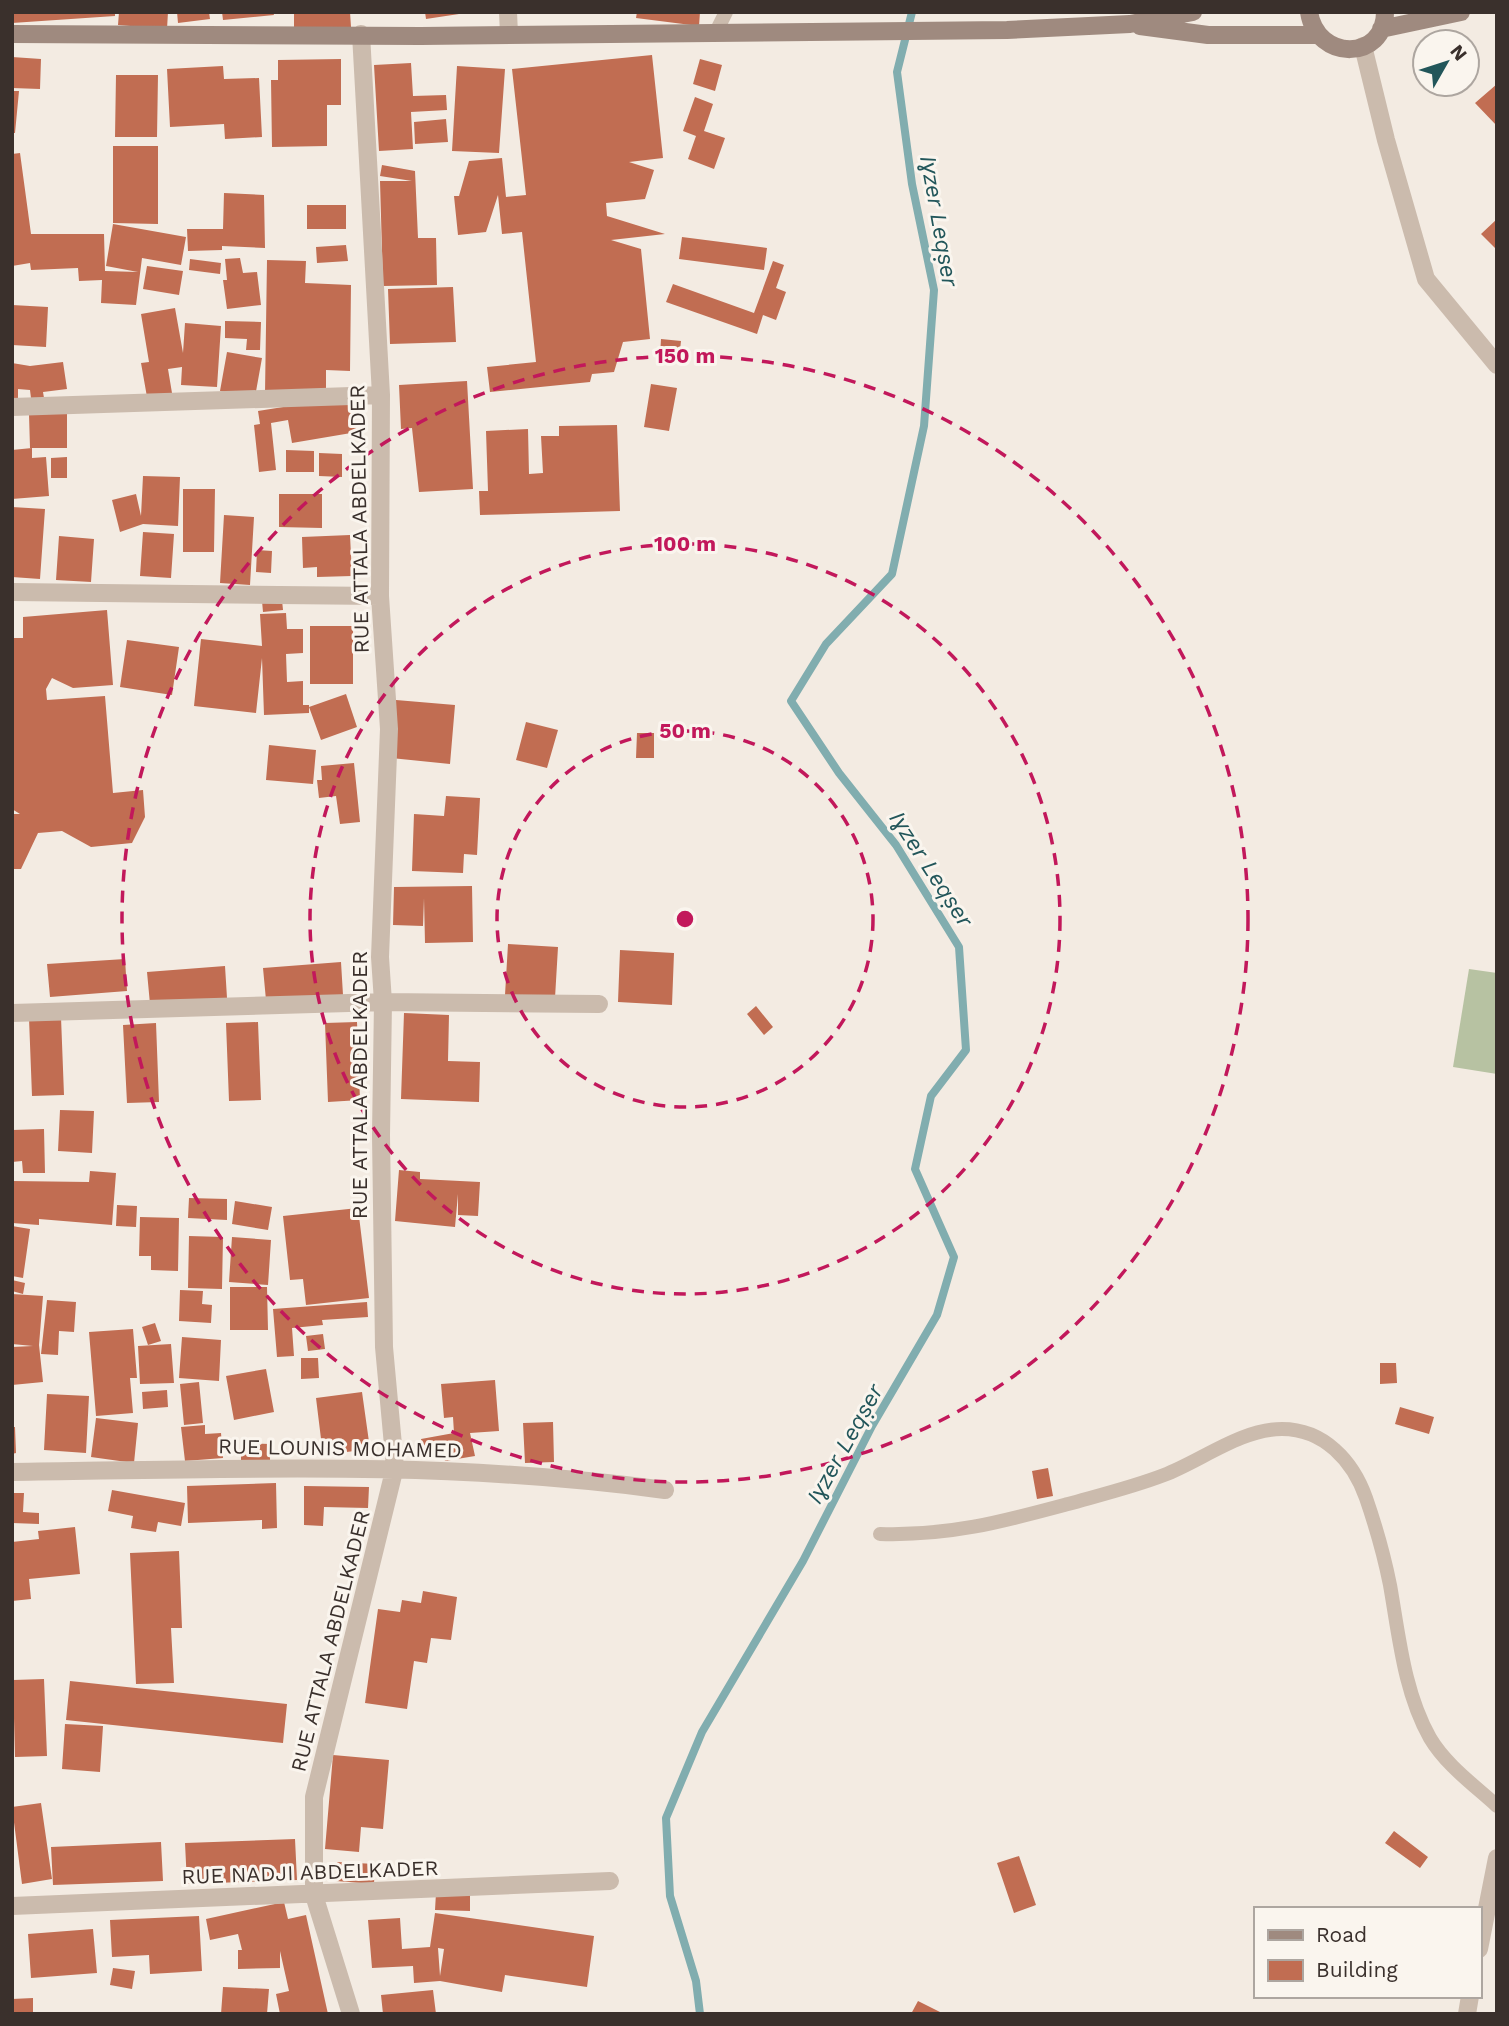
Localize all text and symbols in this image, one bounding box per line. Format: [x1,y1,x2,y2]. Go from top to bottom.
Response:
north arrow [1411,28,1481,98]
text: N [1445,40,1472,65]
water label: Iɣzer Leqṣer [914,153,964,290]
text: 150 m [655,343,715,368]
street label: RUE ATTALA ABDELKADER [344,384,374,653]
text: 100 m [654,531,716,556]
text: 50 m [659,718,711,743]
water label: Iɣzer Leqṣer [884,806,979,933]
centre of rings [673,907,697,931]
street label: RUE ATTALA ABDELKADER [347,951,372,1219]
water label: Iɣzer Leqṣer [801,1379,889,1509]
street label: RUE LOUNIS MOHAMED [218,1433,462,1463]
street label: RUE ATTALA ABDELKADER [285,1508,375,1774]
street label: RUE NADJI ABDELKADER [181,1855,439,1889]
legend [1254,1907,1481,1998]
text: Road [1316,1922,1367,1947]
text: Building [1316,1957,1398,1982]

